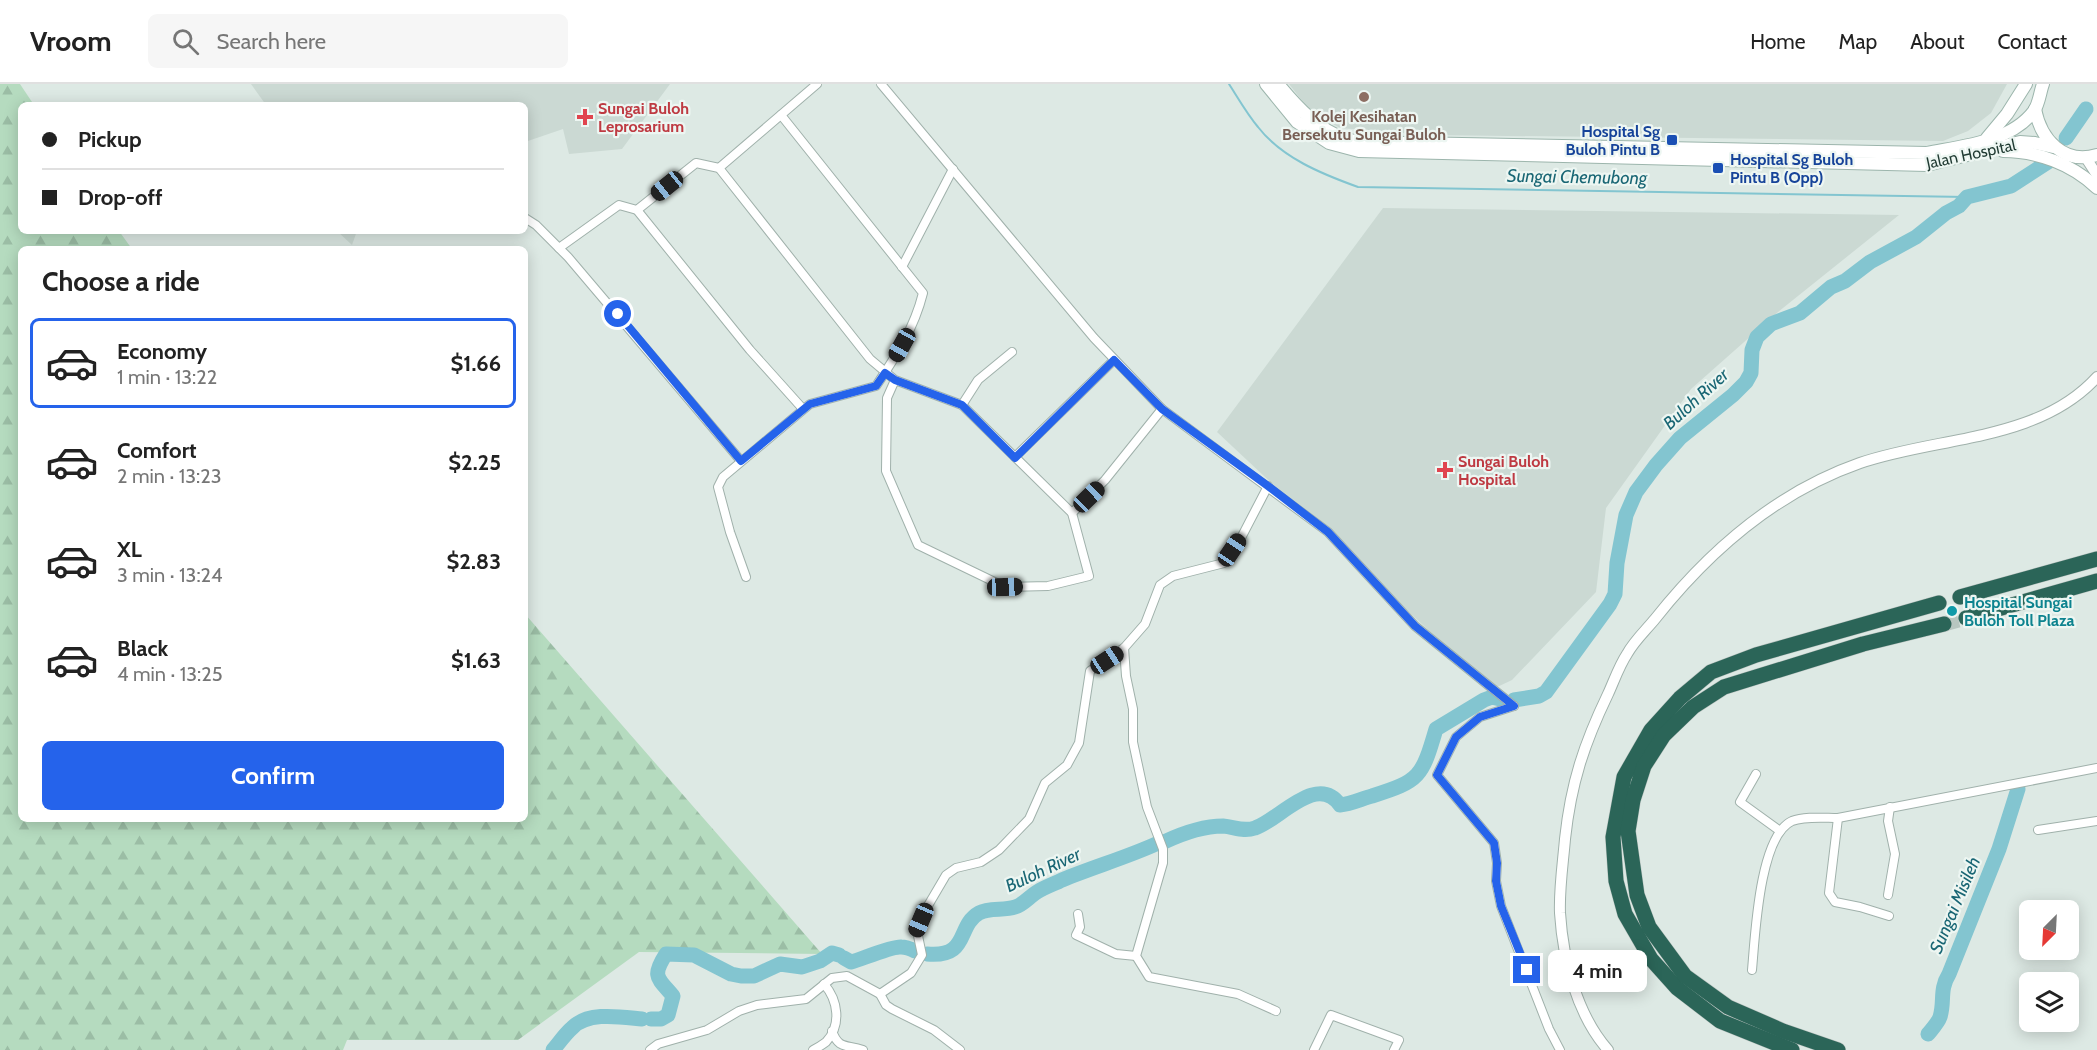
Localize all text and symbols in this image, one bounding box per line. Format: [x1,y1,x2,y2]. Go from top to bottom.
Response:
search box [148,14,568,68]
text: Vroom [30,24,112,58]
icon: search [169,25,202,58]
text: Search here [217,28,326,55]
text: Home [1750,29,1806,54]
text: Map [1839,29,1877,54]
text: About [1910,29,1964,54]
text: Contact [1997,29,2067,54]
marker: Kolej Kesihatan Bersekutu Sungai Buloh [1357,90,1371,104]
place label: Sungai Buloh Leprosarium [598,99,689,136]
place label: Kolej Kesihatan Bersekutu Sungai Buloh [1282,107,1446,144]
marker: Sungai Buloh Leprosarium [576,108,594,126]
place label: Hospital Sg Buloh Pintu B [1566,122,1660,159]
text: Pickup [78,126,142,153]
marker: Hospital Sg Buloh Pintu B [1665,133,1679,147]
street label: Jalan Hospital [1923,135,2018,173]
place label: Hospital Sg Buloh Pintu B (Opp) [1730,150,1853,187]
marker: Hospital Sg Buloh Pintu B (Opp) [1711,161,1725,175]
water label: Sungai Chemubong [1507,165,1648,189]
car [647,168,687,204]
text: Drop-off [78,184,162,211]
text: Choose a ride [42,265,200,298]
route start [604,300,631,327]
car [885,325,919,365]
icon: car [45,336,99,390]
text: Economy [117,338,207,365]
text: $1.66 [451,350,501,377]
water label: Buloh River [1659,363,1734,434]
text: 1 min · 13:22 [117,365,217,389]
icon: car [45,435,99,489]
text: Comfort [117,437,196,464]
text: $2.25 [448,449,501,476]
place label: Sungai Buloh Hospital [1458,452,1549,489]
marker: Sungai Buloh Hospital [1436,461,1454,479]
text: 2 min · 13:23 [117,464,222,488]
car [1070,478,1108,516]
car [1214,530,1250,570]
icon: car [45,534,99,588]
text: XL [117,536,142,563]
text: $2.83 [447,548,501,575]
text: 3 min · 13:24 [117,563,223,587]
car [987,577,1023,597]
place label: Hospital Sungai Buloh Toll Plaza [1964,593,2074,630]
marker: Hospital Sungai Buloh Toll Plaza [1945,604,1959,618]
icon: car [45,633,99,687]
text: Black [117,635,168,662]
car [1087,643,1127,677]
text: $1.63 [451,647,501,674]
text: 4 min · 13:25 [117,662,223,686]
button: Confirm [42,741,504,810]
water label: Buloh River [1002,842,1085,897]
water label: Sungai Misileh [1925,853,1985,957]
car [906,900,936,940]
north arrow [2019,900,2079,960]
map controls [2019,900,2079,1032]
callout: 4 min [1548,949,1647,991]
route end [1513,956,1540,983]
text: 4 min [1572,959,1623,983]
button: layers [2019,972,2079,1032]

